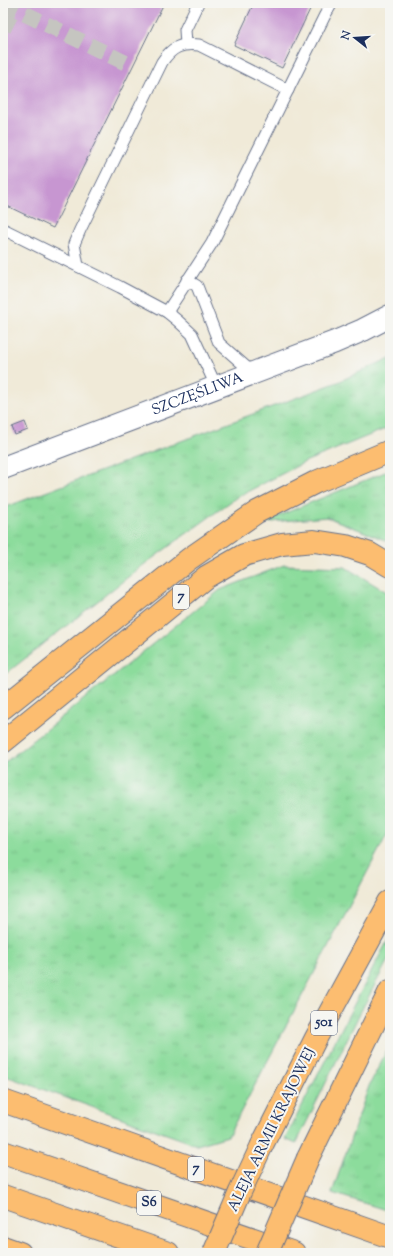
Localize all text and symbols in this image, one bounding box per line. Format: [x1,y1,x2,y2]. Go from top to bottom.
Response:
north arrow [335,18,375,58]
text: N [337,29,355,43]
street label: SZCZĘŚLIWA [149,367,246,421]
road number: 7 [173,585,189,609]
road number: 501 [311,1011,337,1035]
street label: ALEJA ARMII KRAJOWEJ [223,1044,321,1216]
road number: 7 [188,1157,204,1181]
road number: S6 [137,1191,161,1215]

